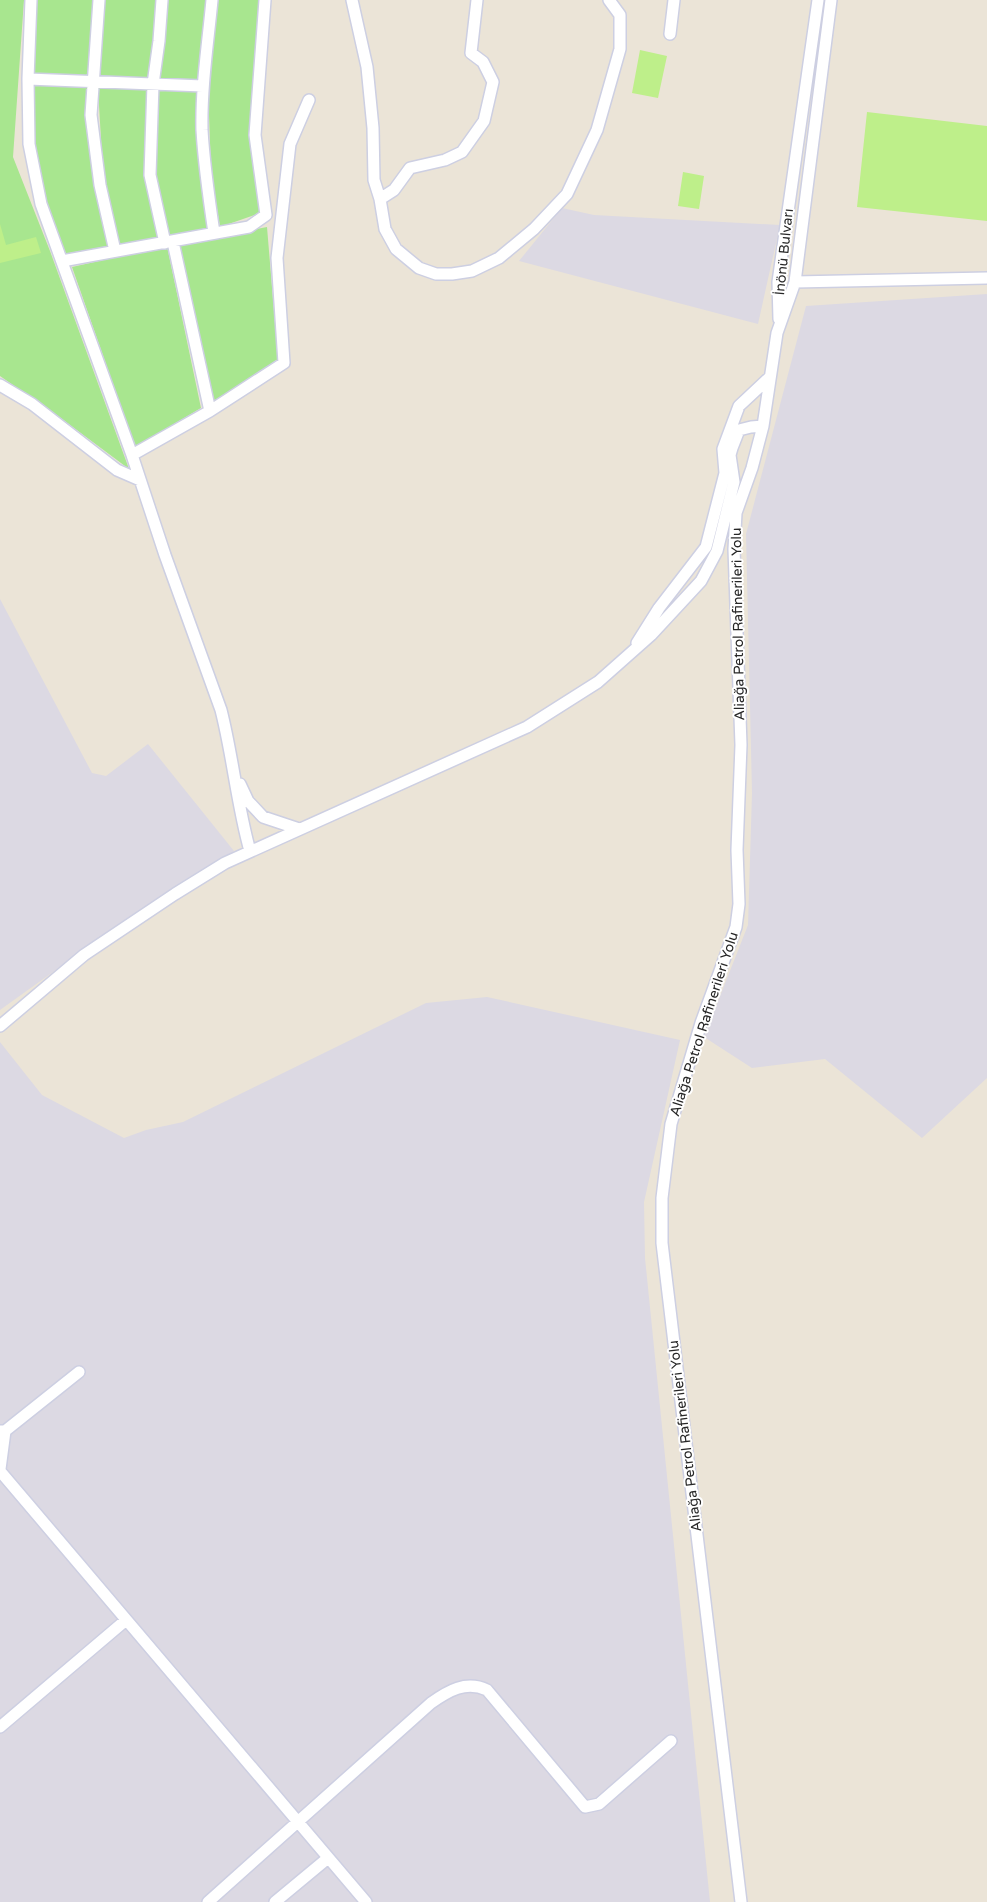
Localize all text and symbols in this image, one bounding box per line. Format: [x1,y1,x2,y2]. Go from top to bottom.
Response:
street label: İnönü Bulvarı [771,208,797,296]
street label: Aliağa Petrol Rafinerileri Yolu [728,527,748,721]
street label: Aliağa Petrol Rafinerileri Yolu [666,930,742,1118]
street label: Aliağa Petrol Rafinerileri Yolu [665,1339,705,1533]

